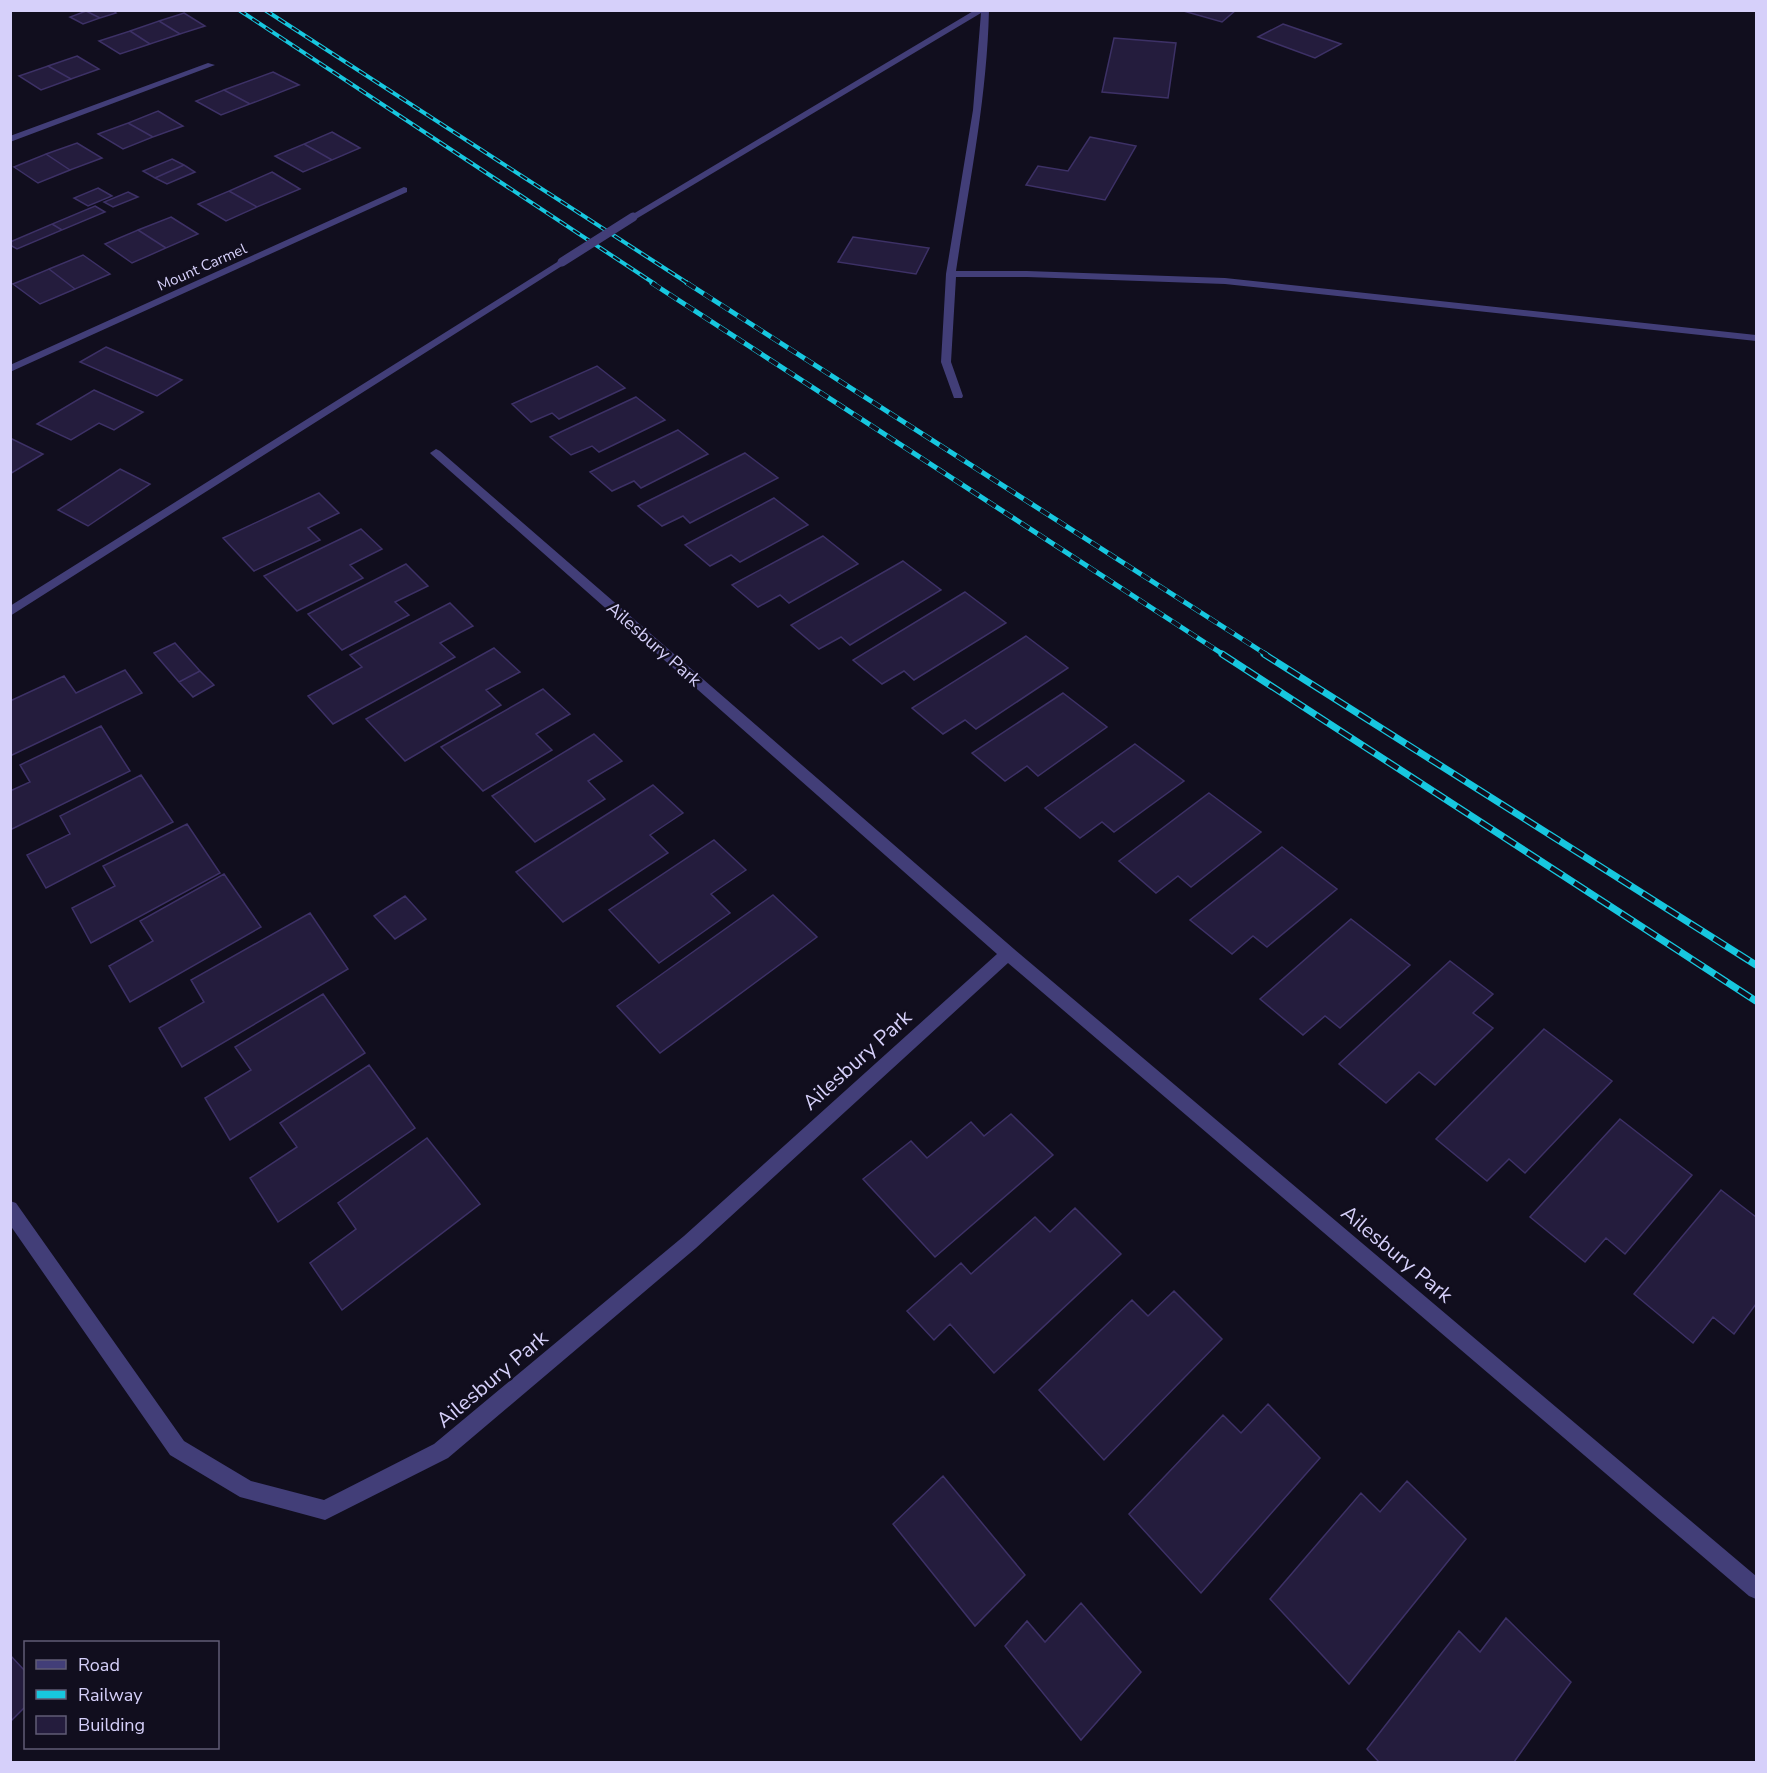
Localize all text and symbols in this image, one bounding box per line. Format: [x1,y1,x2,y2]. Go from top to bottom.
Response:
street label: Mount Carmel [154,238,250,296]
street label: Ailesbury Park [602,596,707,692]
street label: Ailesbury Park [796,1003,918,1117]
street label: Ailesbury Park [1335,1199,1459,1309]
street label: Ailesbury Park [430,1324,554,1434]
legend [24,1641,219,1749]
text: Road [78,1653,120,1677]
text: Railway [78,1683,143,1707]
text: Building [78,1713,145,1737]

